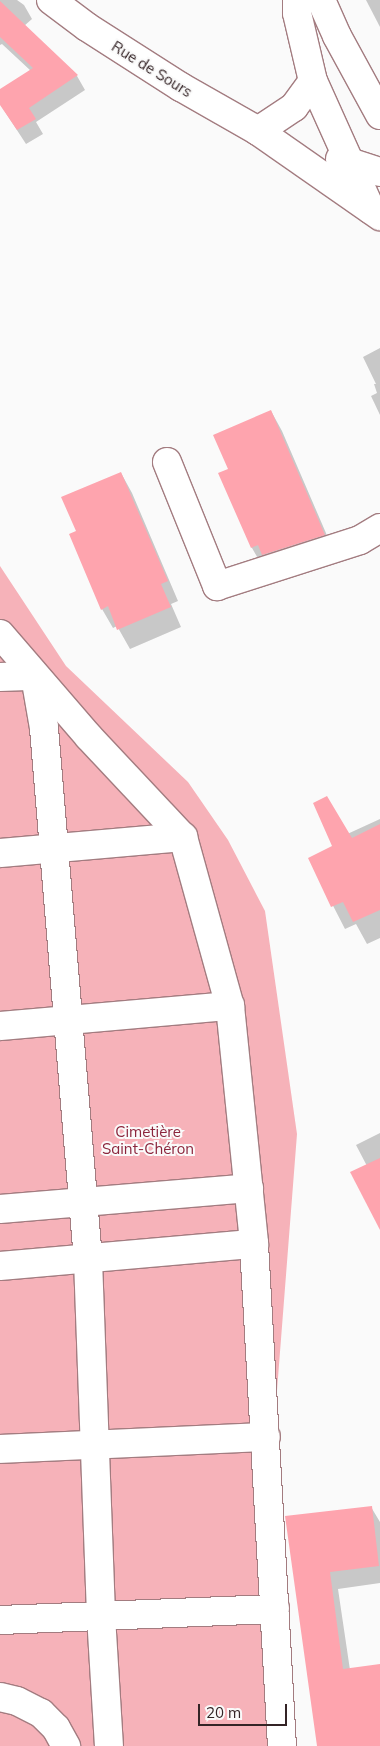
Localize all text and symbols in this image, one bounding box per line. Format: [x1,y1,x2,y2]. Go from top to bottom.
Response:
street label: Rue de Sours [108,37,196,101]
park label: Cimetière Saint-Chéron [102,1122,194,1157]
scale bar [200,1694,289,1726]
text: 20 m [206,1703,241,1722]

